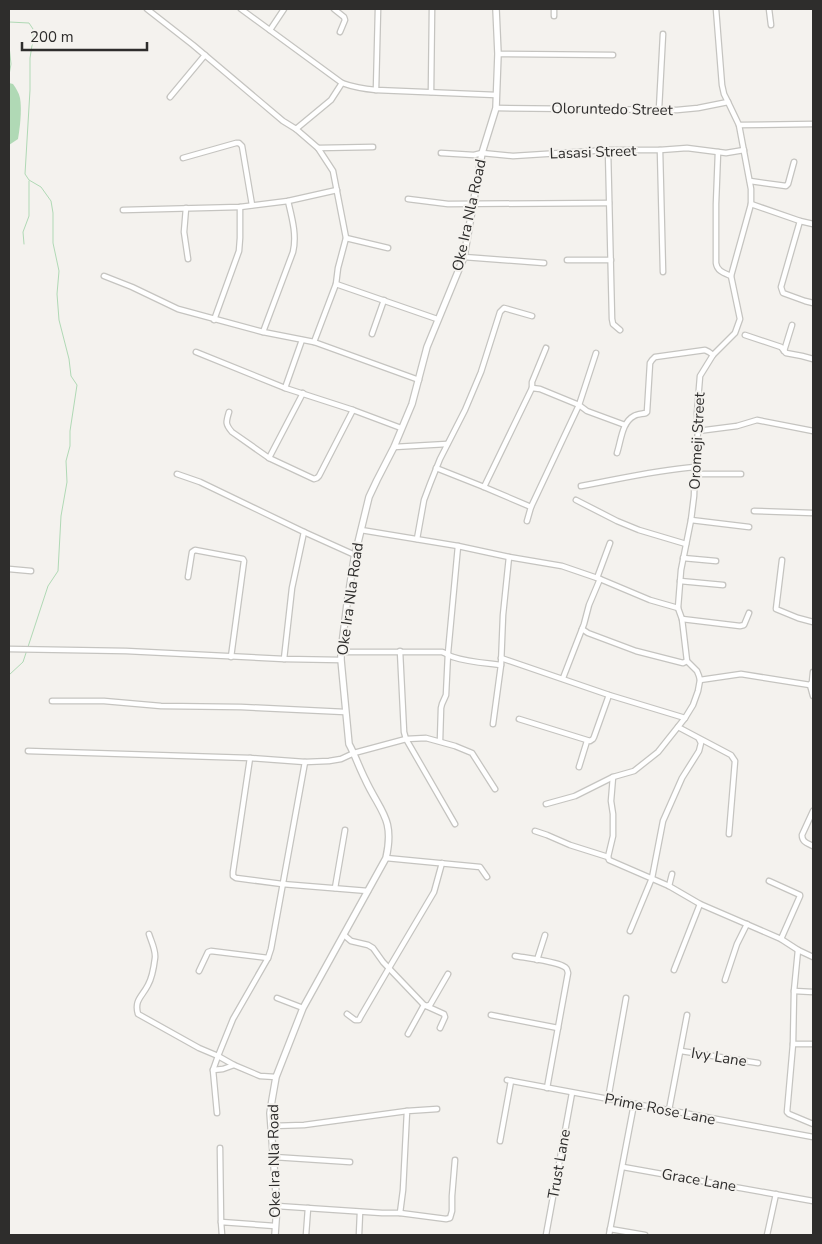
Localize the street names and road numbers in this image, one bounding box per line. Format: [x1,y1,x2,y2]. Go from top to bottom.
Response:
street label: Oloruntedo Street [551,98,674,120]
street label: Lasasi Street [549,140,637,164]
street label: Oke Ira Nla Road [447,157,491,273]
street label: Oromeji Street [684,391,710,490]
street label: Oke Ira Nla Road [332,541,368,657]
street label: Ivy Lane [690,1043,748,1071]
street label: Prime Rose Lane [603,1088,717,1130]
street label: Oke Ira Nla Road [263,1104,285,1218]
street label: Trust Lane [543,1128,575,1200]
street label: Grace Lane [660,1164,738,1196]

